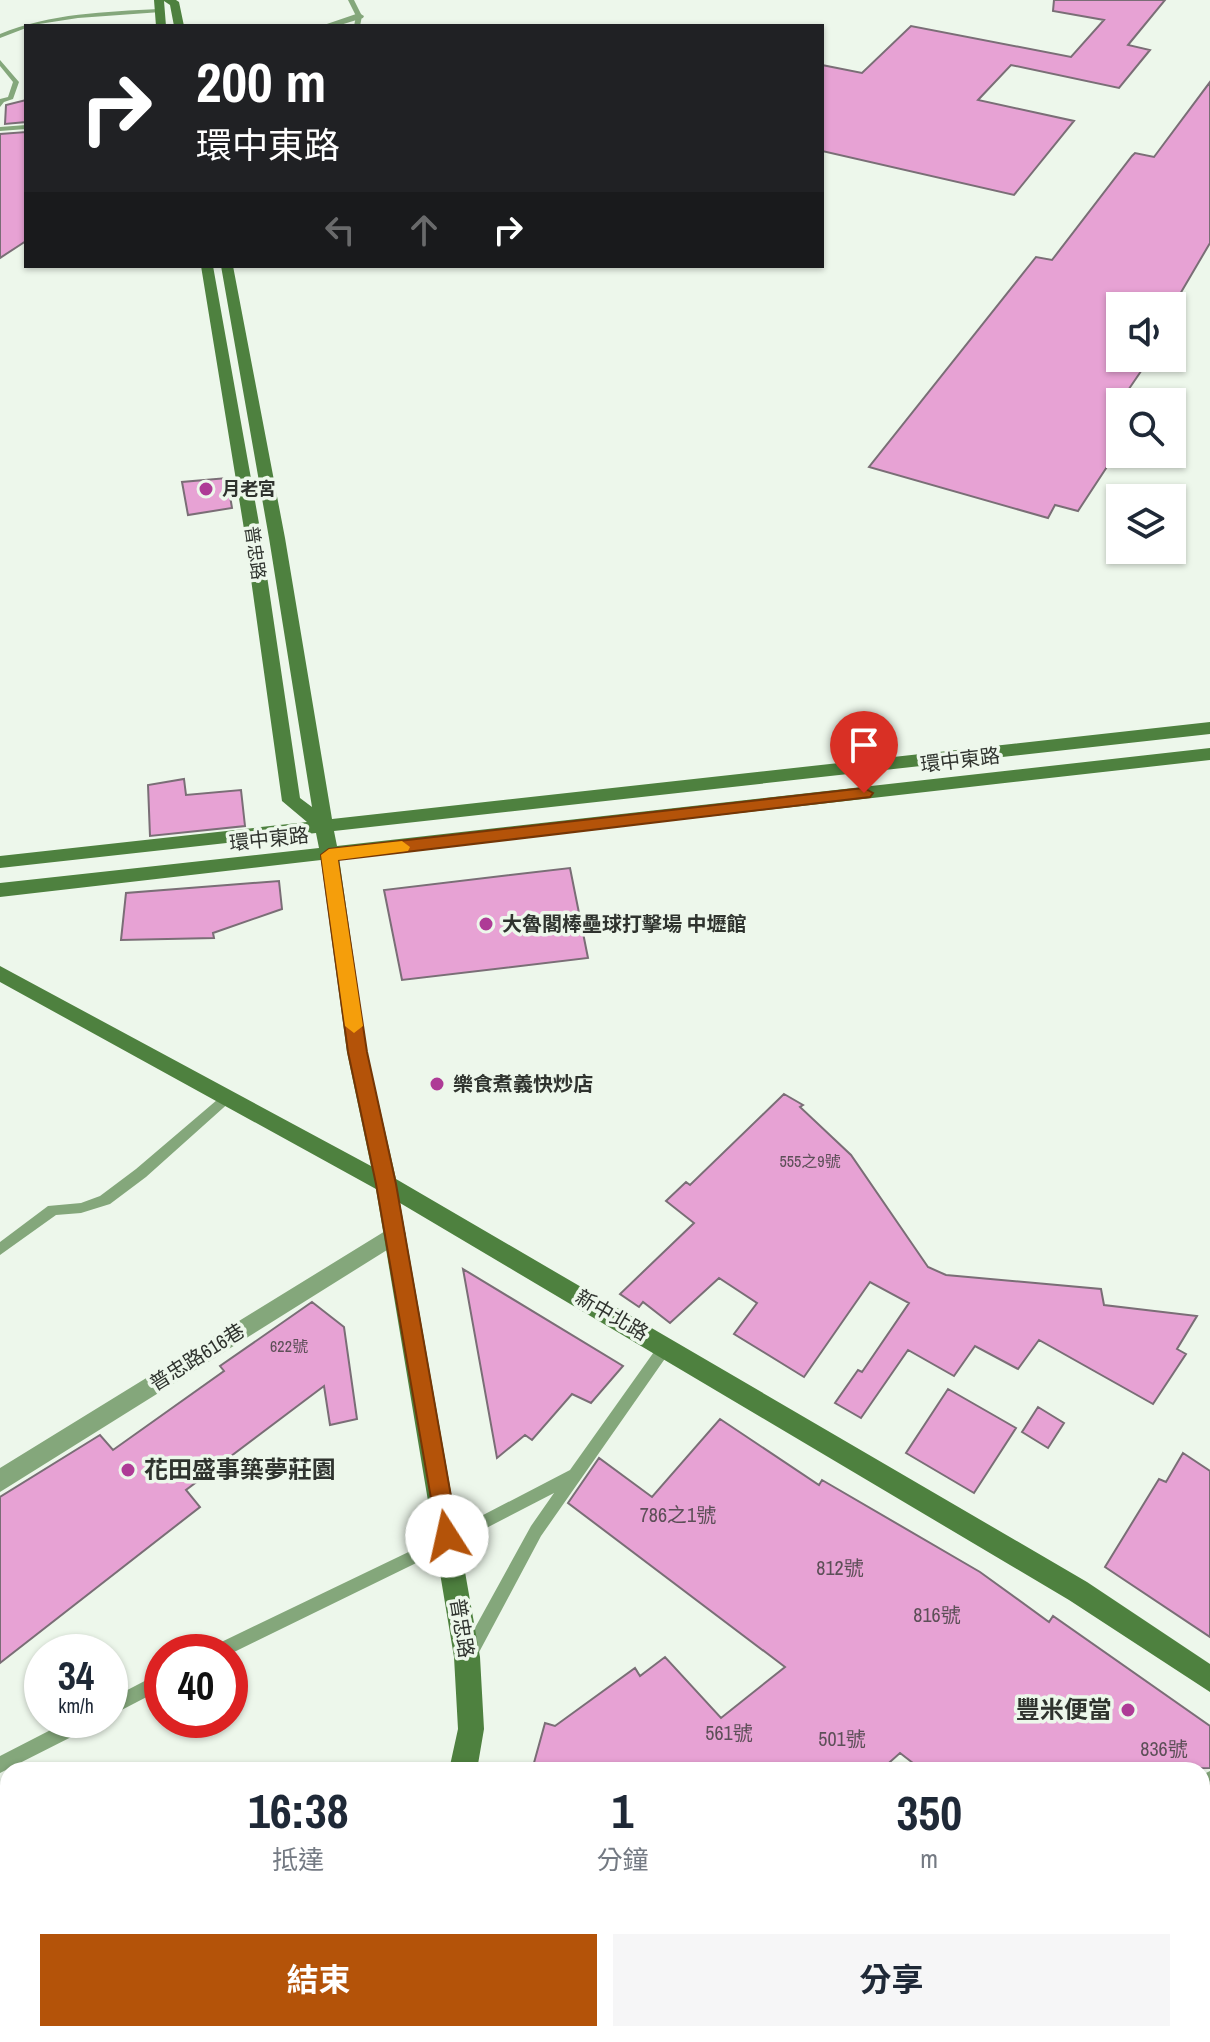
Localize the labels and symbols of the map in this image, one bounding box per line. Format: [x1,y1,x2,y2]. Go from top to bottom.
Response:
place label: 月老宮 [222,476,276,501]
marker: 月老宮 [197,480,215,498]
street label: 普忠路 [239,524,272,581]
pin [830,711,898,793]
street label: 環中東路 [919,741,1001,778]
street label: 環中東路 [228,821,310,856]
place label: 大魯閣棒壘球打擊場 中壢館 [502,910,747,937]
marker: 大魯閣棒壘球打擊場 中壢館 [477,915,495,933]
place label: 樂食煮義快炒店 [453,1070,593,1097]
marker: 樂食煮義快炒店 [428,1075,446,1093]
house number: 555之9號 [779,1150,841,1172]
street label: 新中北路 [571,1283,654,1346]
street label: 普忠路616巷 [144,1317,249,1396]
house number: 622號 [270,1335,308,1357]
place label: 花田盛事築夢莊園 [144,1453,336,1485]
marker: 花田盛事築夢莊園 [119,1461,137,1479]
position arrow [405,1494,489,1578]
house number: 786之1號 [640,1501,716,1528]
house number: 812號 [816,1554,864,1581]
street label: 普忠路 [444,1596,481,1660]
house number: 816號 [913,1601,961,1628]
speed limit sign: 40 [144,1634,248,1738]
place label: 豐米便當 [1016,1693,1112,1725]
marker: 豐米便當 [1119,1701,1137,1719]
house number: 561號 [705,1719,753,1746]
house number: 501號 [818,1725,866,1752]
house number: 836號 [1140,1735,1188,1762]

